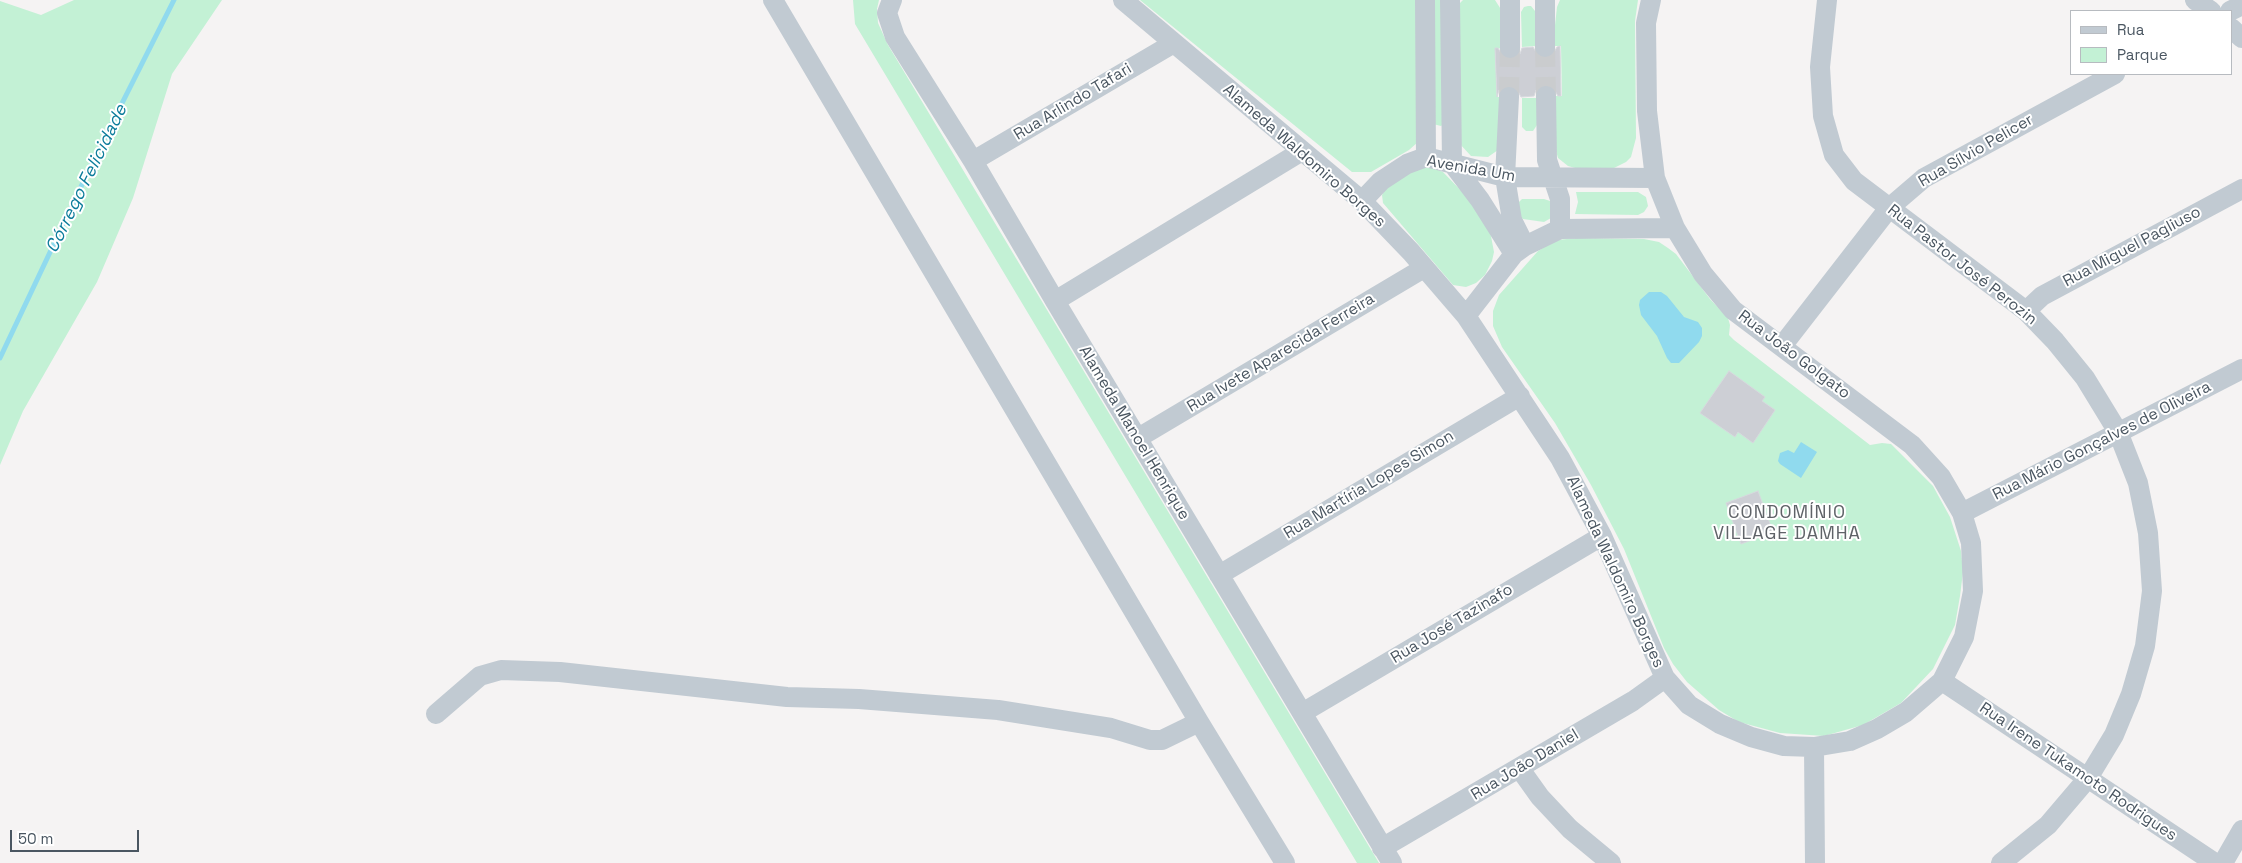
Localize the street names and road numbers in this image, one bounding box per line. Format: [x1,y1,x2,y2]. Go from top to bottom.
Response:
street label: Rua Arlindo Tafari [1011,59,1135,145]
street label: Alameda Waldomiro Borges [1219,80,1389,232]
street label: Rua Sílvio Pelicer [1915,110,2037,192]
street label: Avenida Um [1425,152,1517,186]
street label: Rua Pastor José Perozin [1883,201,2041,329]
street label: Rua Miguel Pagliuso [2060,203,2204,291]
street label: Rua Ivete Aparecida Ferreira [1184,289,1378,417]
street label: Rua João Golgato [1734,307,1854,403]
street label: Alameda Manoel Henrique [1074,343,1194,523]
street label: Rua Mário Gonçalves de Oliveira [1990,377,2214,505]
street label: Rua Martíria Lopes Simon [1281,427,1457,543]
street label: Alameda Waldomiro Borges [1562,473,1668,671]
street label: Rua José Tazinafo [1388,580,1516,668]
street label: Rua Irene Tukamoto Rodrigues [1976,699,2180,845]
street label: Rua João Daniel [1468,725,1582,805]

